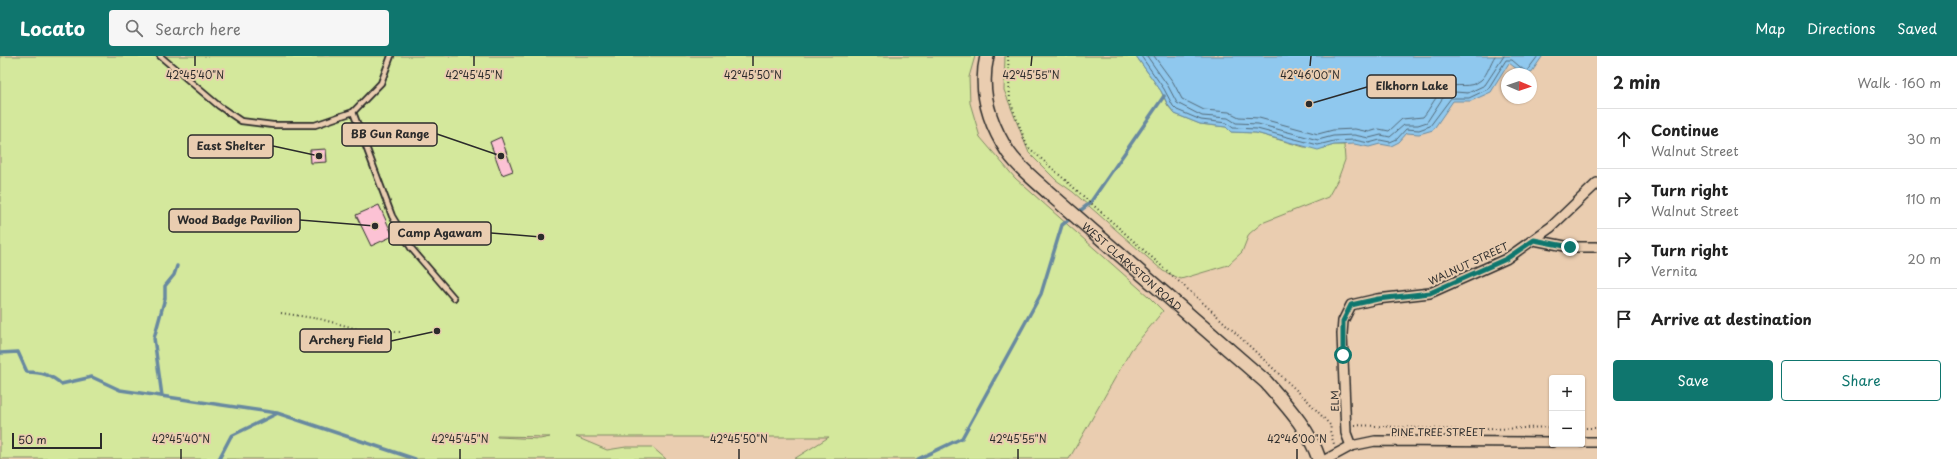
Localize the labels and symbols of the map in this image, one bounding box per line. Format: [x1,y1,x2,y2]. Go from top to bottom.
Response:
text: 42°45'40"N [166,67,224,82]
text: 42°45'45"N [446,67,503,82]
text: 42°45'50"N [724,67,782,82]
text: 42°45'55"N [1002,67,1060,82]
text: 42°46'00"N [1280,67,1340,82]
north arrow [1501,68,1537,104]
callout: Elkhorn Lake [1367,75,1456,98]
text: Elkhorn Lake [1376,77,1448,94]
callout: BB Gun Range [342,123,437,146]
text: BB Gun Range [351,125,429,142]
callout: East Shelter [188,135,273,158]
text: East Shelter [197,137,266,154]
callout: Wood Badge Pavilion [169,209,300,232]
text: Wood Badge Pavilion [177,211,293,228]
street label: WEST CLARKSTON ROAD [1079,218,1186,313]
callout: Camp Agawam [389,222,491,245]
text: Camp Agawam [398,224,482,241]
street label: WALNUT STREET [1426,238,1511,288]
route end [1561,238,1579,256]
callout: Archery Field [300,329,391,352]
text: Archery Field [309,331,383,348]
route start [1334,346,1352,364]
street label: ELM [1326,390,1342,412]
street label: PINE TREE STREET [1391,424,1485,439]
scale bar [12,431,102,450]
text: 42°45'40"N [152,431,210,446]
text: 42°45'45"N [432,431,489,446]
text: 42°45'50"N [710,431,768,446]
text: 42°45'55"N [989,431,1047,446]
text: 42°46'00"N [1267,431,1327,446]

